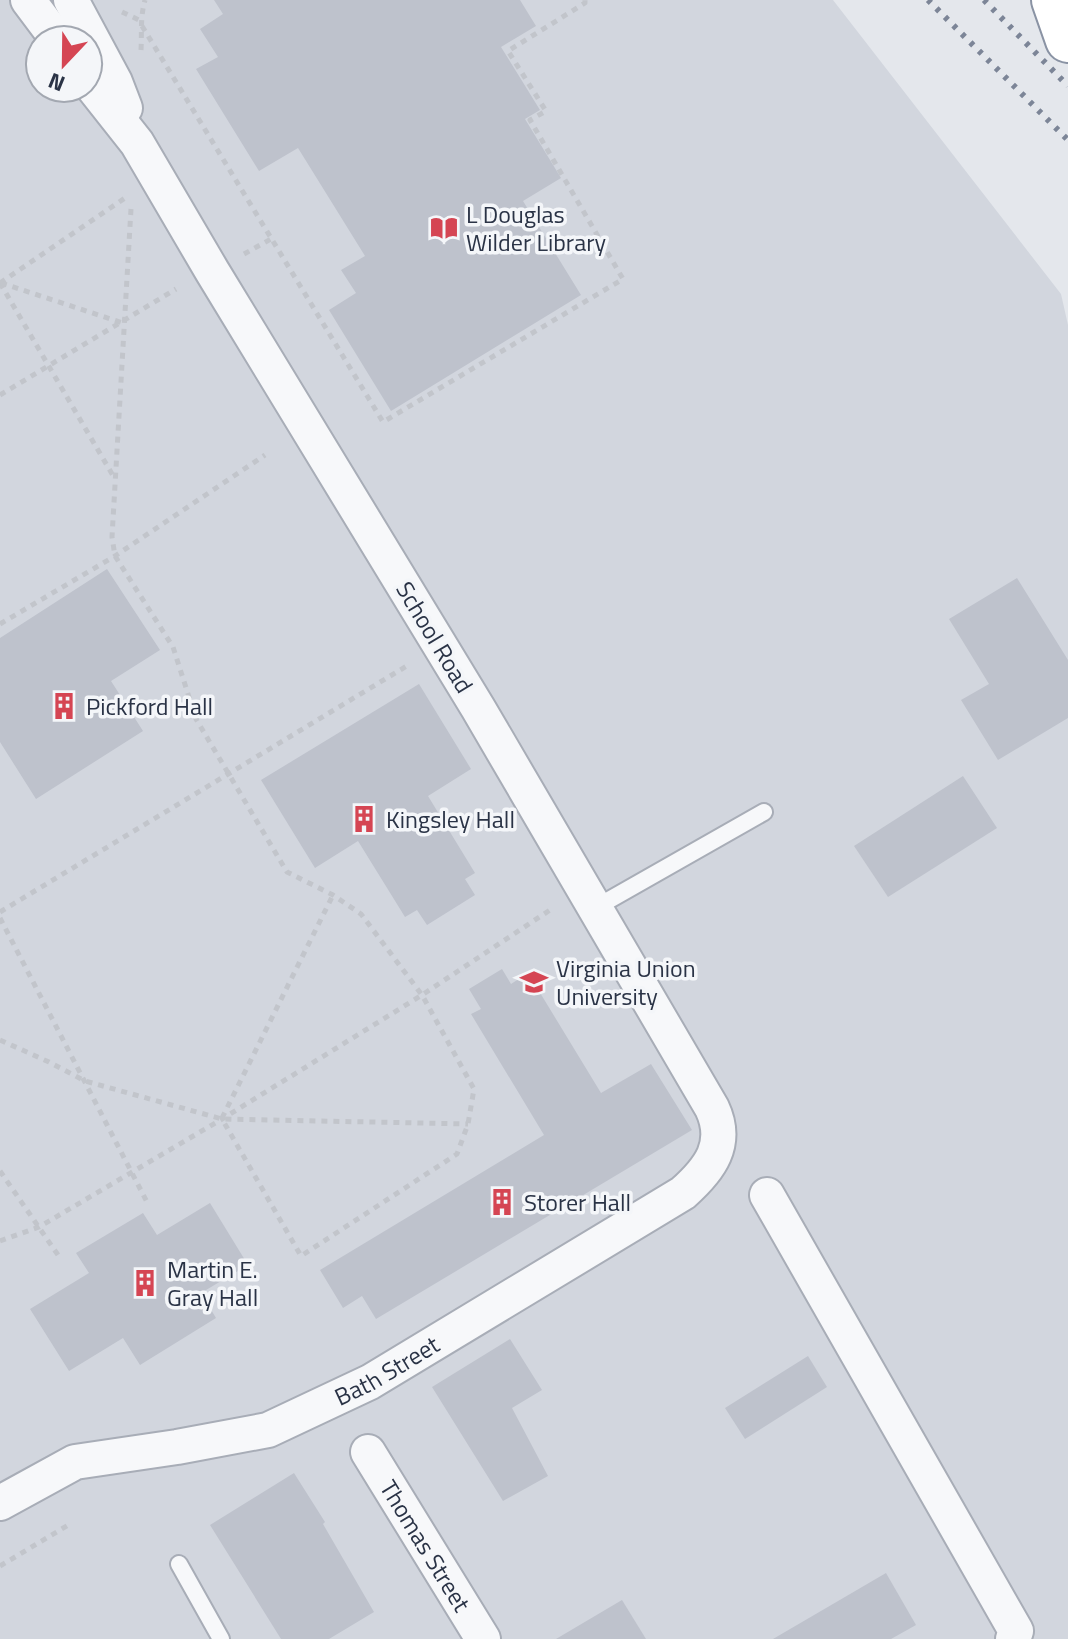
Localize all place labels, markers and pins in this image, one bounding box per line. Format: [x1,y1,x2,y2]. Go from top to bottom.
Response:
place label: L Douglas Wilder Library [466,196,606,260]
library icon: L Douglas Wilder Library [429,213,459,243]
place label: Pickford Hall [86,688,213,724]
building icon: Pickford Hall [49,691,79,721]
place label: Kingsley Hall [386,801,515,837]
building icon: Kingsley Hall [349,804,379,834]
place label: Virginia Union University [556,950,696,1014]
school or university icon: Virginia Union University [519,967,549,997]
place label: Storer Hall [524,1184,631,1220]
building icon: Storer Hall [487,1187,517,1217]
place label: Martin E. Gray Hall [167,1251,258,1315]
building icon: Martin E. Gray Hall [130,1268,160,1298]

